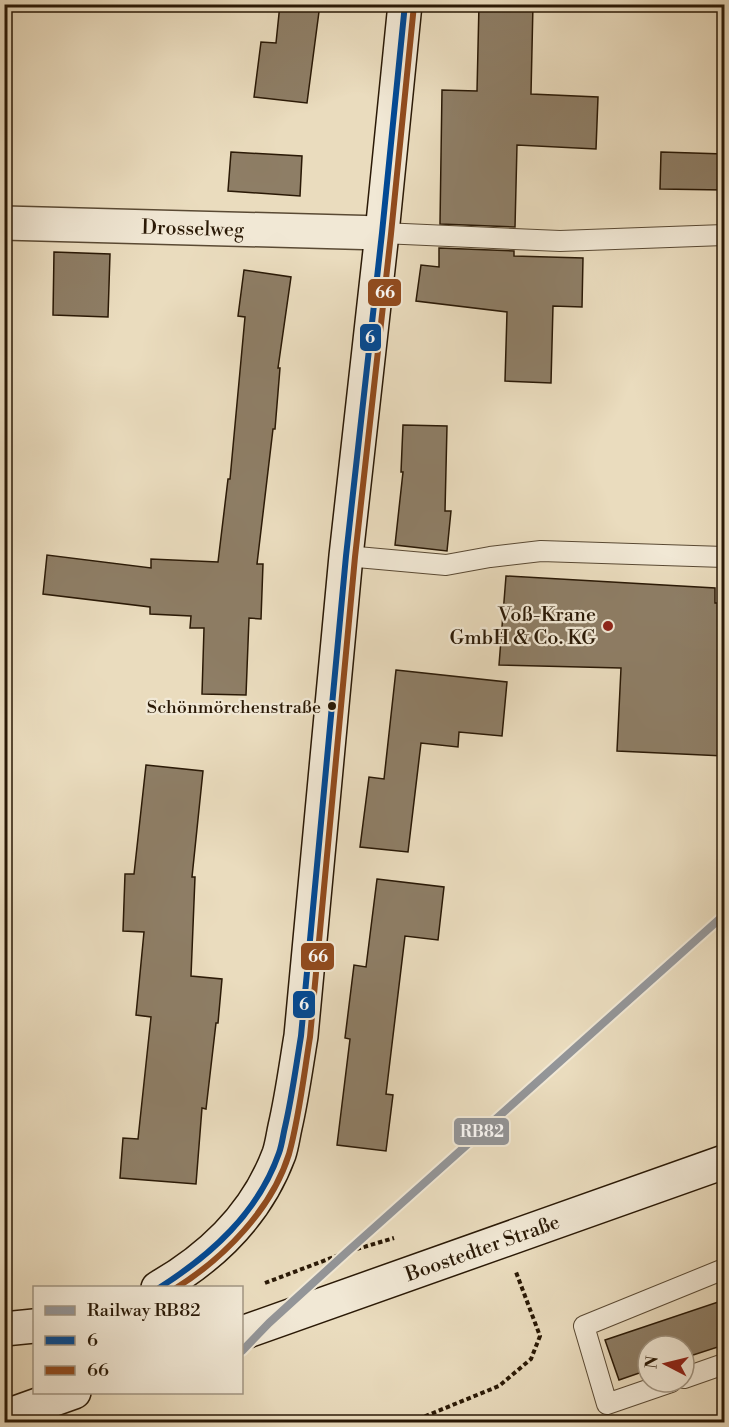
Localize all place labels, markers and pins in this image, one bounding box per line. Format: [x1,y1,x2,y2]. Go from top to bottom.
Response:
place label: Voß-Krane GmbH & Co. KG [450,603,596,651]
marker: Voß-Krane GmbH & Co. KG [601,619,615,633]
place label: Schönmörchenstraße [147,696,321,719]
marker: Schönmörchenstraße [326,700,338,712]

